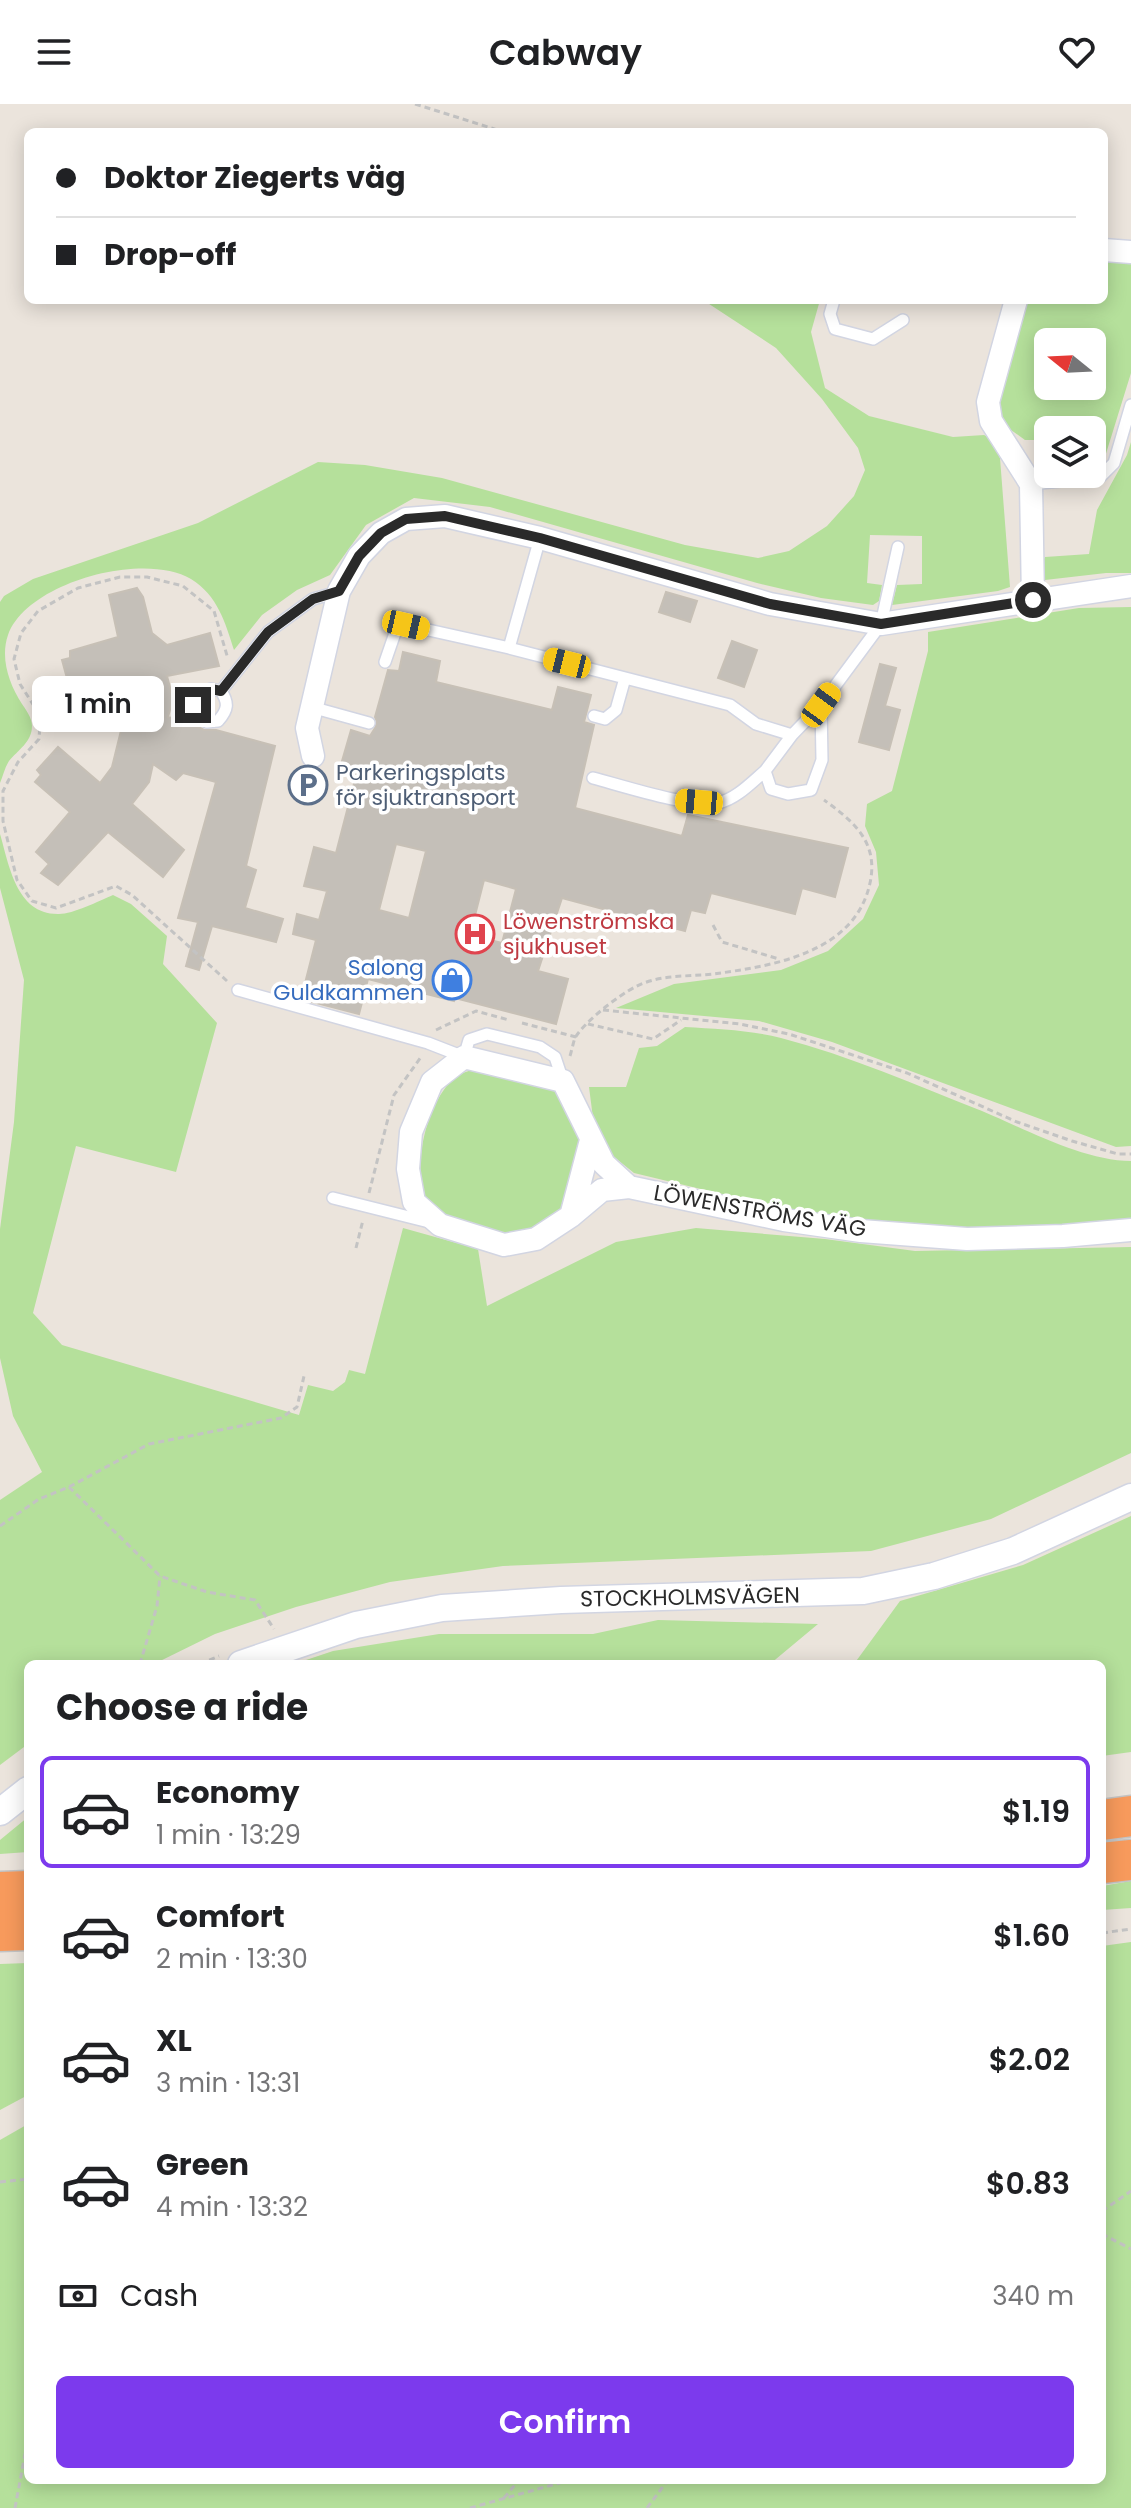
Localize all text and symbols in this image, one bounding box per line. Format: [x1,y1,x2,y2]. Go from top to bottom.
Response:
text: Cabway [489,27,642,78]
icon: menu [32,30,76,74]
icon: heart [1055,30,1099,74]
text: Doktor Ziegerts väg [104,156,406,199]
text: Drop-off [104,233,236,276]
north arrow [1034,328,1106,400]
map controls [1034,328,1106,488]
button: layers [1034,416,1106,488]
route start [1015,582,1051,618]
car [380,608,432,642]
car [541,646,593,680]
callout: 1 min [33,677,165,733]
car [797,679,845,731]
text: 1 min [64,686,132,722]
route end [175,687,211,723]
place label: Parkeringsplats för sjuktransport [336,757,516,813]
parking icon: Parkeringsplats för sjuktransport [287,764,329,806]
car [674,788,724,816]
place label: Löwenströmska sjukhuset [503,906,674,962]
hospital icon: Löwenströmska sjukhuset [454,913,496,955]
place label: Salong Guldkammen [273,952,424,1008]
shop icon: Salong Guldkammen [431,959,473,1001]
street label: LÖWENSTRÖMS VÄG [651,1177,869,1245]
street label: STOCKHOLMSVÄGEN [580,1580,800,1614]
text: Choose a ride [56,1682,308,1733]
text: Economy [156,1771,300,1814]
icon: car [60,1776,132,1848]
text: $1.19 [1002,1790,1070,1833]
text: 1 min · 13:29 [156,1817,301,1853]
text: Comfort [156,1895,285,1938]
icon: car [60,1900,132,1972]
text: $1.60 [993,1914,1070,1957]
text: 2 min · 13:30 [156,1941,308,1977]
text: XL [156,2019,192,2062]
icon: car [60,2024,132,2096]
text: $2.02 [989,2038,1070,2081]
text: 3 min · 13:31 [156,2065,300,2101]
text: Green [156,2143,249,2186]
icon: car [60,2148,132,2220]
text: $0.83 [986,2162,1070,2205]
text: 4 min · 13:32 [156,2189,308,2225]
icon: cash [56,2274,100,2318]
text: Cash [120,2274,198,2317]
text: 340 m [992,2278,1074,2314]
button: Confirm [56,2376,1074,2468]

